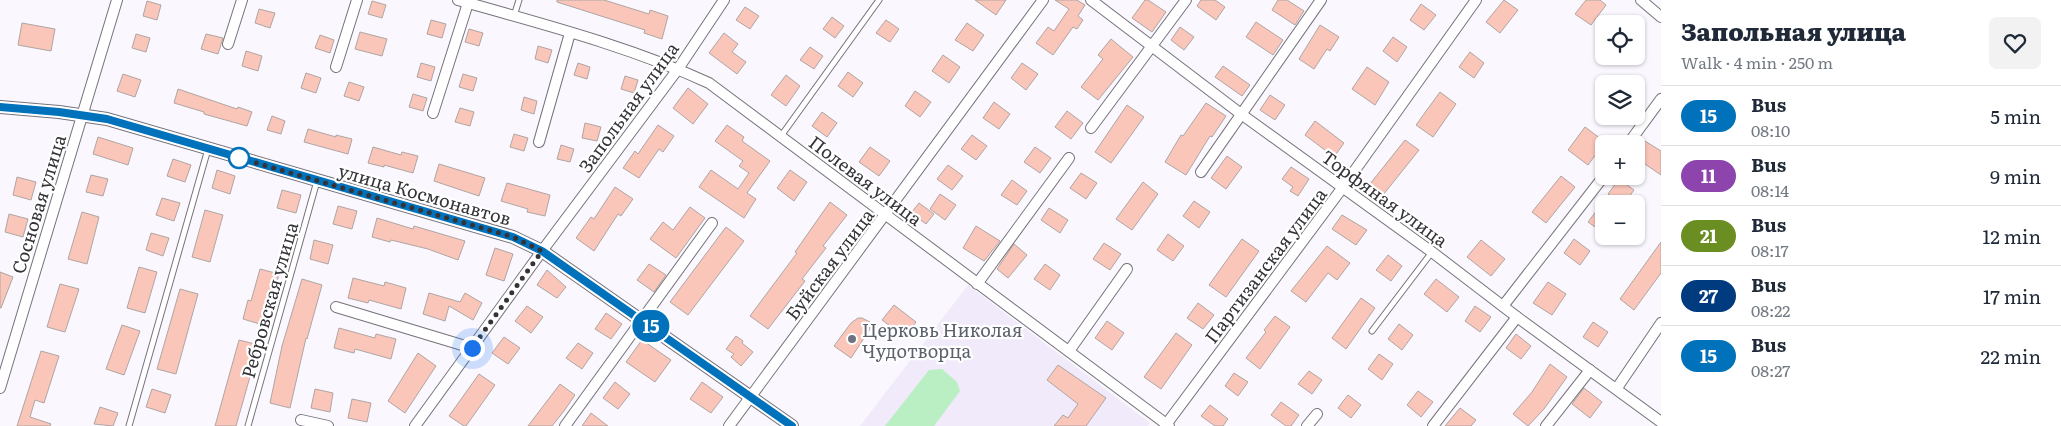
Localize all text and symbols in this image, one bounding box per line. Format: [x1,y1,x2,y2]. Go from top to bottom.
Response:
text: Запольная улица [1681,13,1906,48]
map controls [1595,15,1645,245]
button: locate [1595,15,1645,65]
button: heart [1989,17,2041,69]
street label: Запольная улица [571,36,685,178]
text: Walk · 4 min · 250 m [1681,50,1833,74]
button: layers [1595,75,1645,125]
text: Bus [1751,90,1786,118]
text: 15 [1700,102,1717,129]
text: 5 min [1990,102,2041,130]
text: 08:10 [1751,118,1790,142]
street label: Полевая улица [804,128,928,232]
street label: Сосновая улица [4,131,72,277]
button: + [1595,135,1645,185]
street label: Торфяная улица [1316,143,1454,253]
unlabelled marker [228,147,250,169]
text: Bus [1751,150,1786,178]
street label: улица Космонавтов [335,156,515,232]
text: 11 [1701,162,1716,189]
text: 9 min [1990,162,2041,190]
text: 08:14 [1751,178,1789,202]
street label: Партизанская улица [1197,181,1333,348]
button: − [1595,195,1645,245]
street label: Буйская улица [778,202,880,325]
text: Bus [1751,210,1786,238]
street label: Ребровская улица [234,218,304,381]
text: 21 [1700,222,1717,249]
text: 12 min [1982,222,2041,250]
text: 08:17 [1751,238,1789,262]
text: Bus [1751,270,1786,298]
text: 27 [1699,282,1718,309]
text: 17 min [1983,282,2041,310]
text: 08:22 [1751,298,1790,322]
line badge: 15 [628,310,674,342]
text: 15 [642,312,660,339]
place label: Церковь Николая Чудотворца [862,316,1022,364]
text: Bus [1751,330,1786,358]
marker: Церковь Николая Чудотворца [846,333,858,345]
your location [460,336,485,361]
text: 15 [1700,342,1717,369]
text: 22 min [1981,342,2041,370]
text: 08:27 [1751,358,1790,382]

